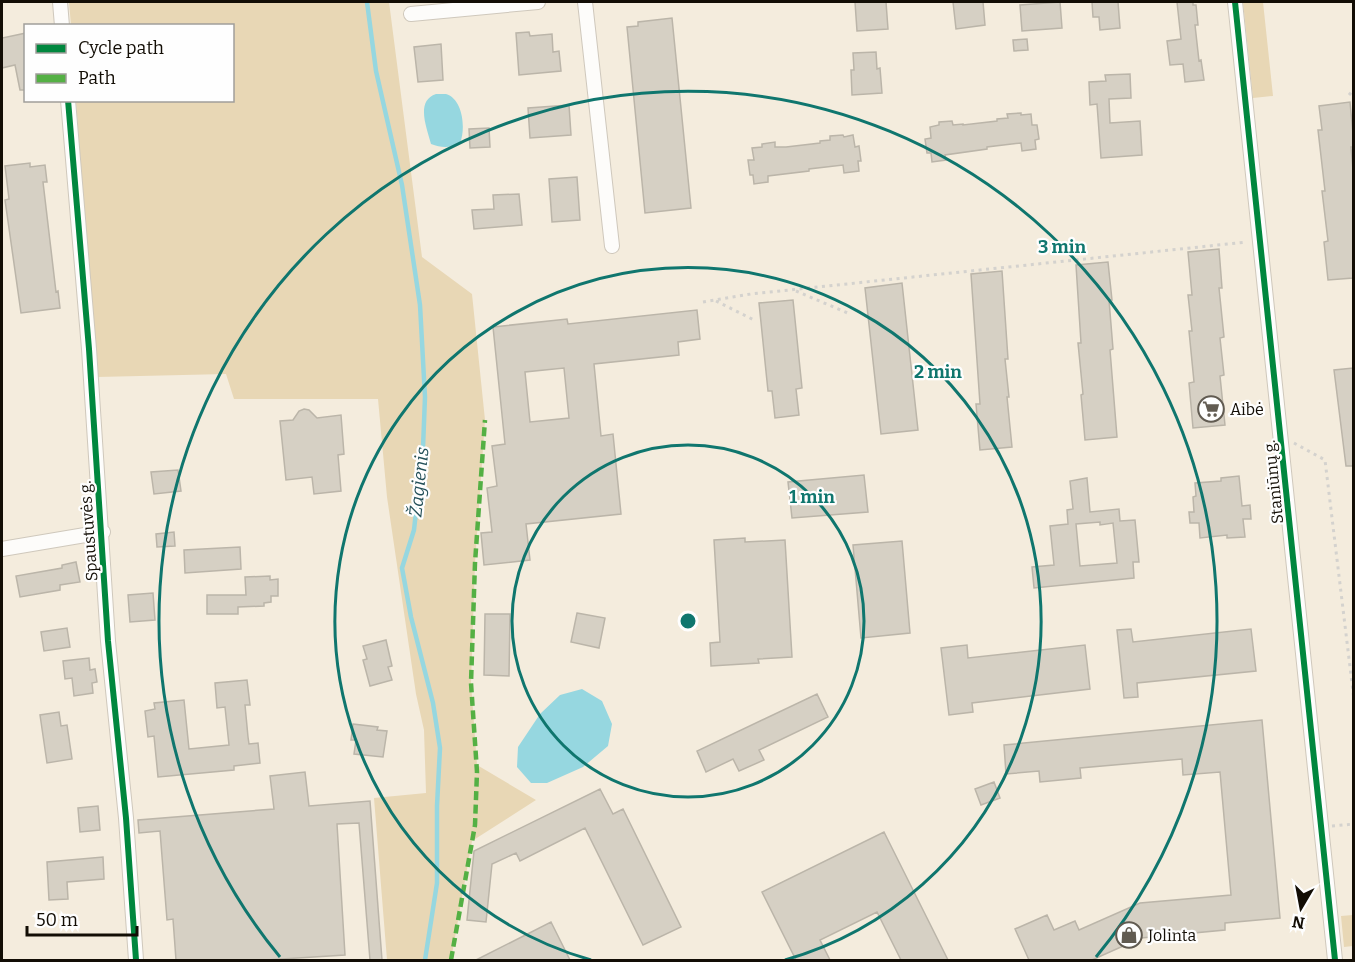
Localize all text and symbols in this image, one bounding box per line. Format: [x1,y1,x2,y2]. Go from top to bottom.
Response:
legend [24,24,234,102]
text: Cycle path [78,37,164,59]
text: Path [78,67,116,89]
text: 3 min [1038,236,1086,258]
text: 2 min [914,361,962,383]
supermarket icon: Aibė [1196,394,1226,424]
place label: Aibė [1230,400,1264,419]
street label: Staniūnų g. [1260,439,1287,525]
water label: Žagienis [404,446,434,518]
street label: Spaustuvės g. [76,480,101,582]
text: 1 min [789,486,835,508]
centre of rings [678,611,698,631]
north arrow [1271,878,1331,938]
scale bar [27,899,136,937]
text: 50 m [36,909,78,931]
text: N [1291,912,1306,933]
shop icon: Jolinta [1114,920,1144,950]
place label: Jolinta [1147,926,1196,945]

